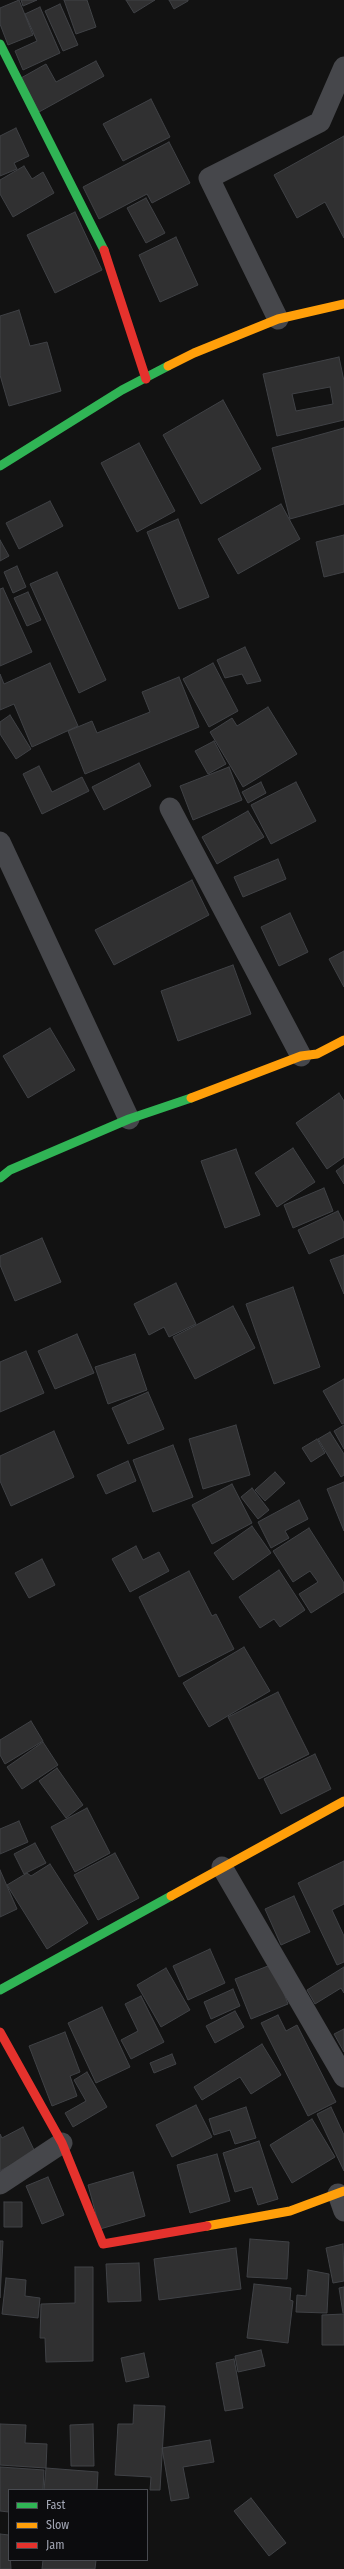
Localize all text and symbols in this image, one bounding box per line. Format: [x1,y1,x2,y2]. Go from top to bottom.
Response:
legend [8,2489,148,2561]
text: Fast [46,2498,65,2512]
text: Slow [46,2518,69,2532]
text: Jam [46,2538,64,2552]

